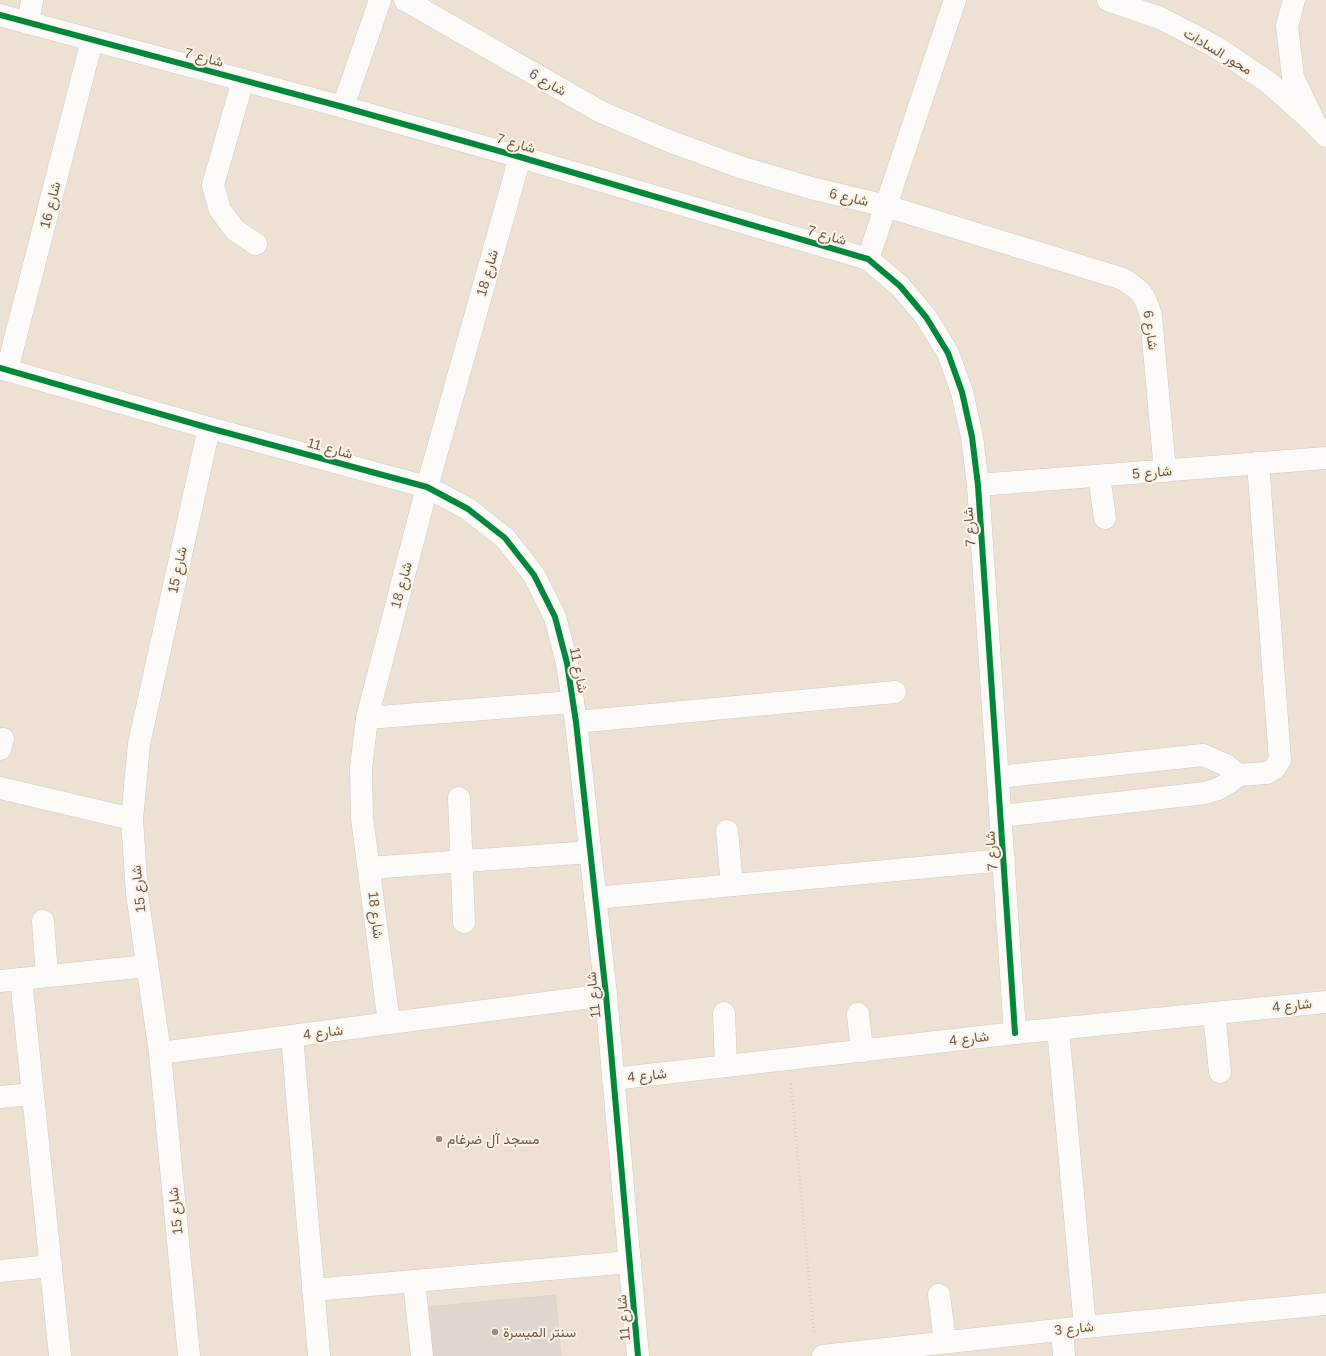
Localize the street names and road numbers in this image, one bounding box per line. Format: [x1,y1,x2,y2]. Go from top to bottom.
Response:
street label: محور السادات [1180,24,1255,79]
street label: شارع 7 [182,44,225,73]
street label: شارع 6 [525,65,569,101]
street label: شارع 7 [494,130,537,159]
street label: شارع 16 [36,180,66,231]
street label: شارع 6 [827,185,870,212]
street label: شارع 7 [805,222,848,251]
street label: شارع 18 [473,248,504,299]
street label: شارع 6 [1137,309,1162,351]
street label: شارع 11 [305,434,355,465]
street label: شارع 5 [1131,462,1173,485]
street label: شارع 7 [960,506,981,547]
street label: شارع 15 [164,545,193,596]
street label: شارع 18 [387,560,418,611]
street label: شارع 11 [564,646,591,695]
street label: شارع 7 [982,830,1003,871]
street label: شارع 15 [128,864,151,914]
street label: شارع 18 [362,890,387,940]
street label: شارع 11 [583,971,606,1019]
street label: شارع 4 [1271,995,1313,1018]
street label: شارع 4 [302,1022,344,1045]
street label: شارع 4 [948,1028,990,1051]
street label: شارع 4 [626,1065,668,1088]
street label: شارع 15 [165,1186,188,1236]
street label: شارع 11 [613,1294,636,1342]
street label: شارع 3 [1053,1318,1095,1341]

